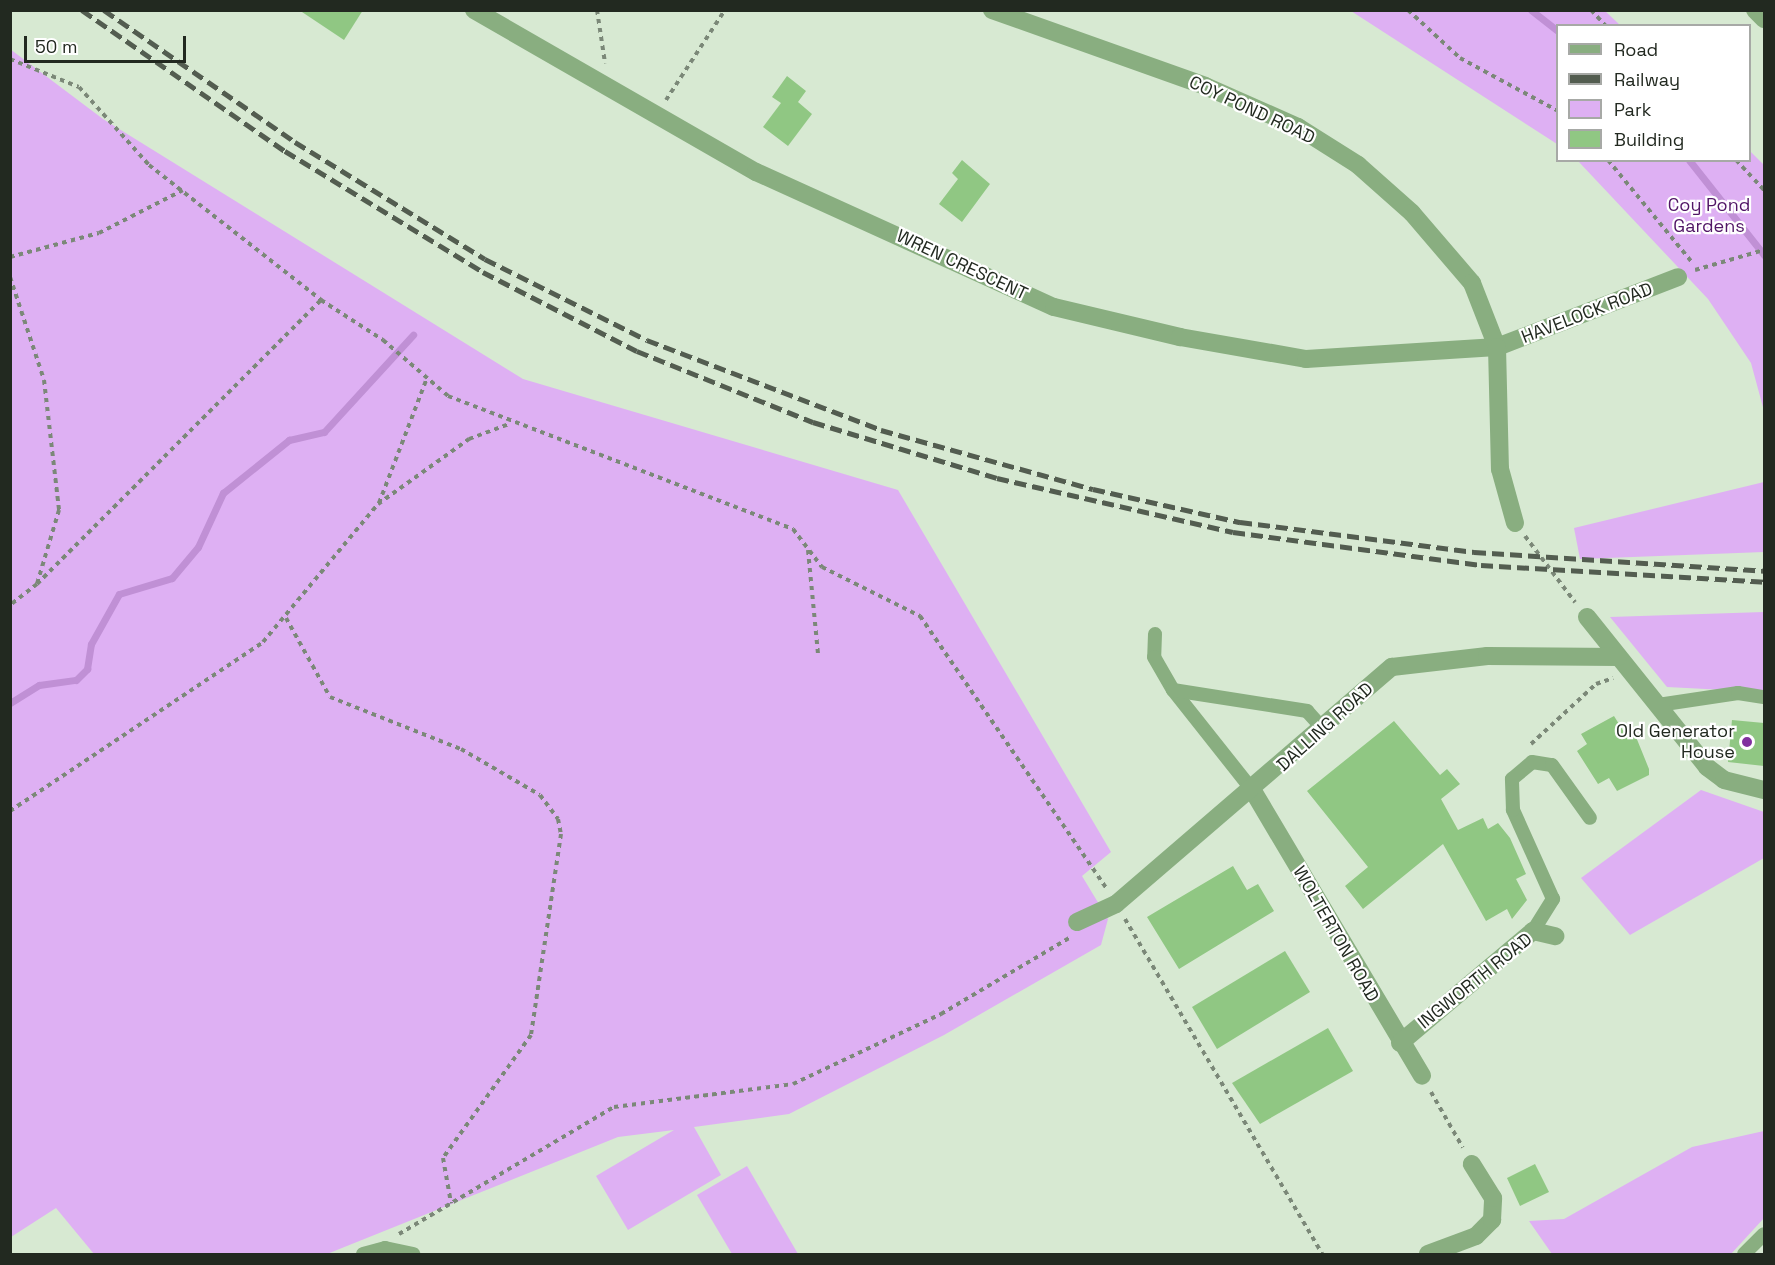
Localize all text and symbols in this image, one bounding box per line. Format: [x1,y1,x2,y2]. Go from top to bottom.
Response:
scale bar [27,24,189,62]
legend [1556,24,1751,162]
text: 50 m [35,35,77,58]
text: Road [1614,38,1658,61]
text: Railway [1614,68,1680,91]
street label: COY POND ROAD [1186,71,1318,149]
text: Park [1614,98,1651,121]
text: Building [1614,128,1684,151]
park label: Coy Pond Gardens [1668,195,1750,238]
street label: WREN CRESCENT [893,225,1031,305]
street label: HAVELOCK ROAD [1518,278,1656,348]
street label: DALLING ROAD [1272,678,1378,776]
place label: Old Generator House [1616,721,1735,764]
marker: Old Generator House [1740,735,1754,749]
street label: WOLTERTON ROAD [1288,862,1384,1006]
street label: INGWORTH ROAD [1414,928,1536,1034]

